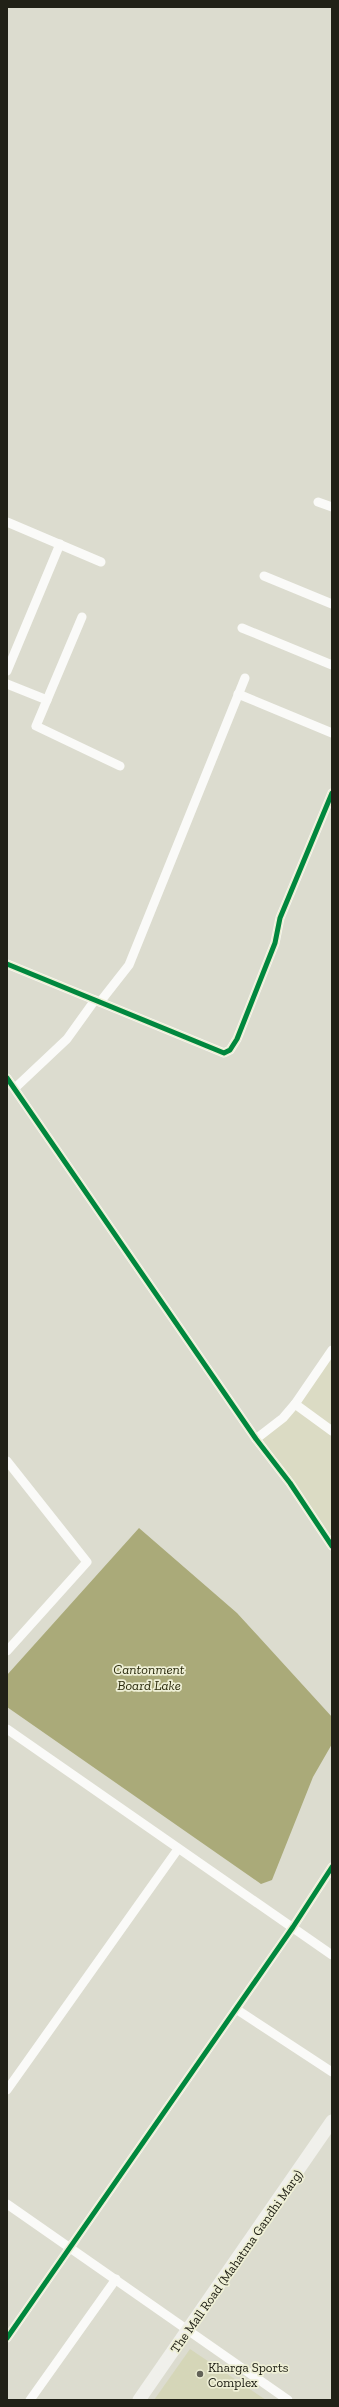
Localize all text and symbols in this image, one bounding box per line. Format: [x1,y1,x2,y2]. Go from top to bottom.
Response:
water label: Cantonment Board Lake [113,1661,185,1694]
street label: The Mall Road (Mahatma Gandhi Marg) [167,2167,306,2356]
place label: Kharga Sports Complex [208,2360,289,2390]
marker: Kharga Sports Complex [195,2369,205,2379]

